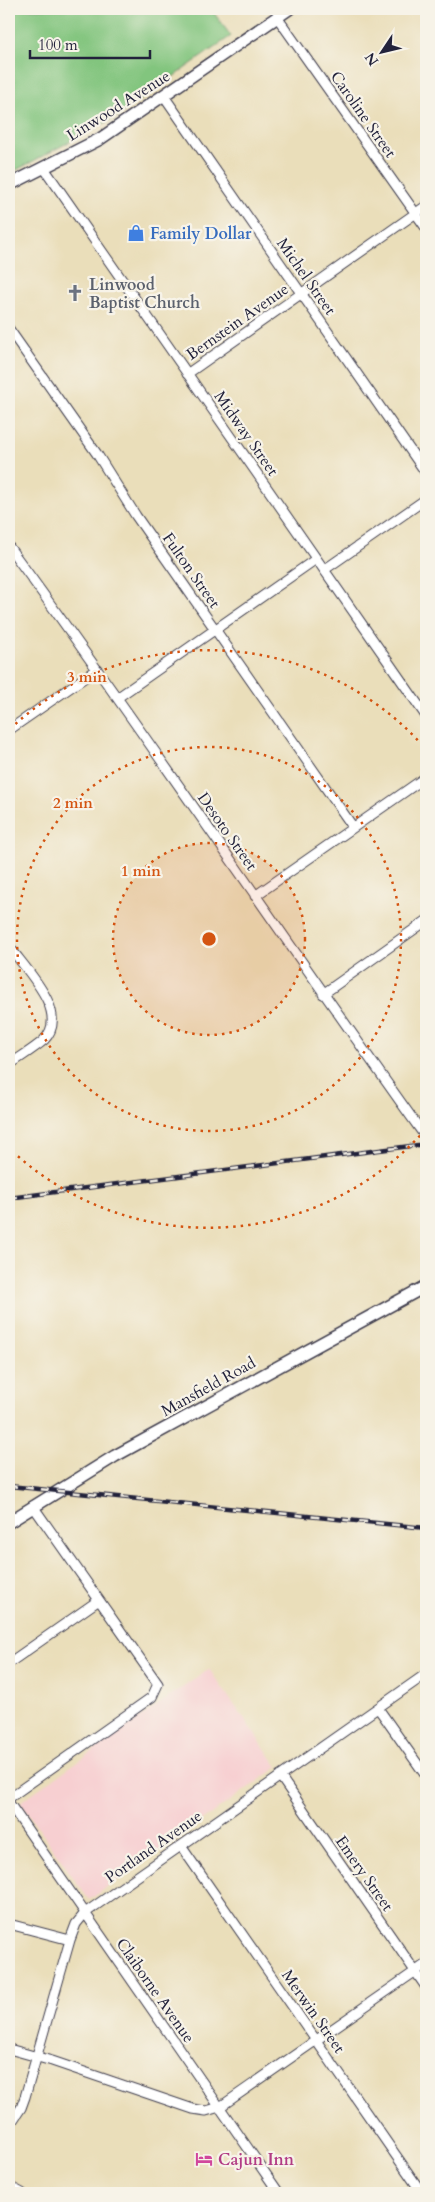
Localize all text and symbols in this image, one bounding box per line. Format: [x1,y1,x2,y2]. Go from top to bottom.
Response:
scale bar [30,28,150,60]
north arrow [358,28,408,78]
text: 100 m [38,35,78,55]
text: N [360,49,383,70]
street label: Linwood Avenue [63,65,174,146]
street label: Caroline Street [325,67,401,162]
shop icon: Family Dollar [126,223,146,243]
place label: Family Dollar [150,223,252,245]
street label: Michel Street [271,233,341,320]
place label: Linwood Baptist Church [89,274,200,314]
street label: Bernstein Avenue [182,278,293,365]
church icon: Linwood Baptist Church [65,283,85,303]
street label: Midway Street [209,387,284,480]
street label: Fulton Street [157,528,225,613]
text: 3 min [67,667,107,687]
street label: Desoto Street [192,788,262,875]
text: 2 min [53,793,93,813]
text: 1 min [121,861,161,881]
centre of rings [200,930,218,948]
street label: Mansfield Road [157,1352,260,1422]
street label: Portland Avenue [101,1805,206,1888]
street label: Emery Street [330,1831,398,1916]
street label: Claiborne Avenue [111,1934,200,2047]
street label: Merwin Street [276,1965,350,2058]
hotel icon: Cajun Inn [194,2149,214,2169]
place label: Cajun Inn [218,2149,295,2171]

